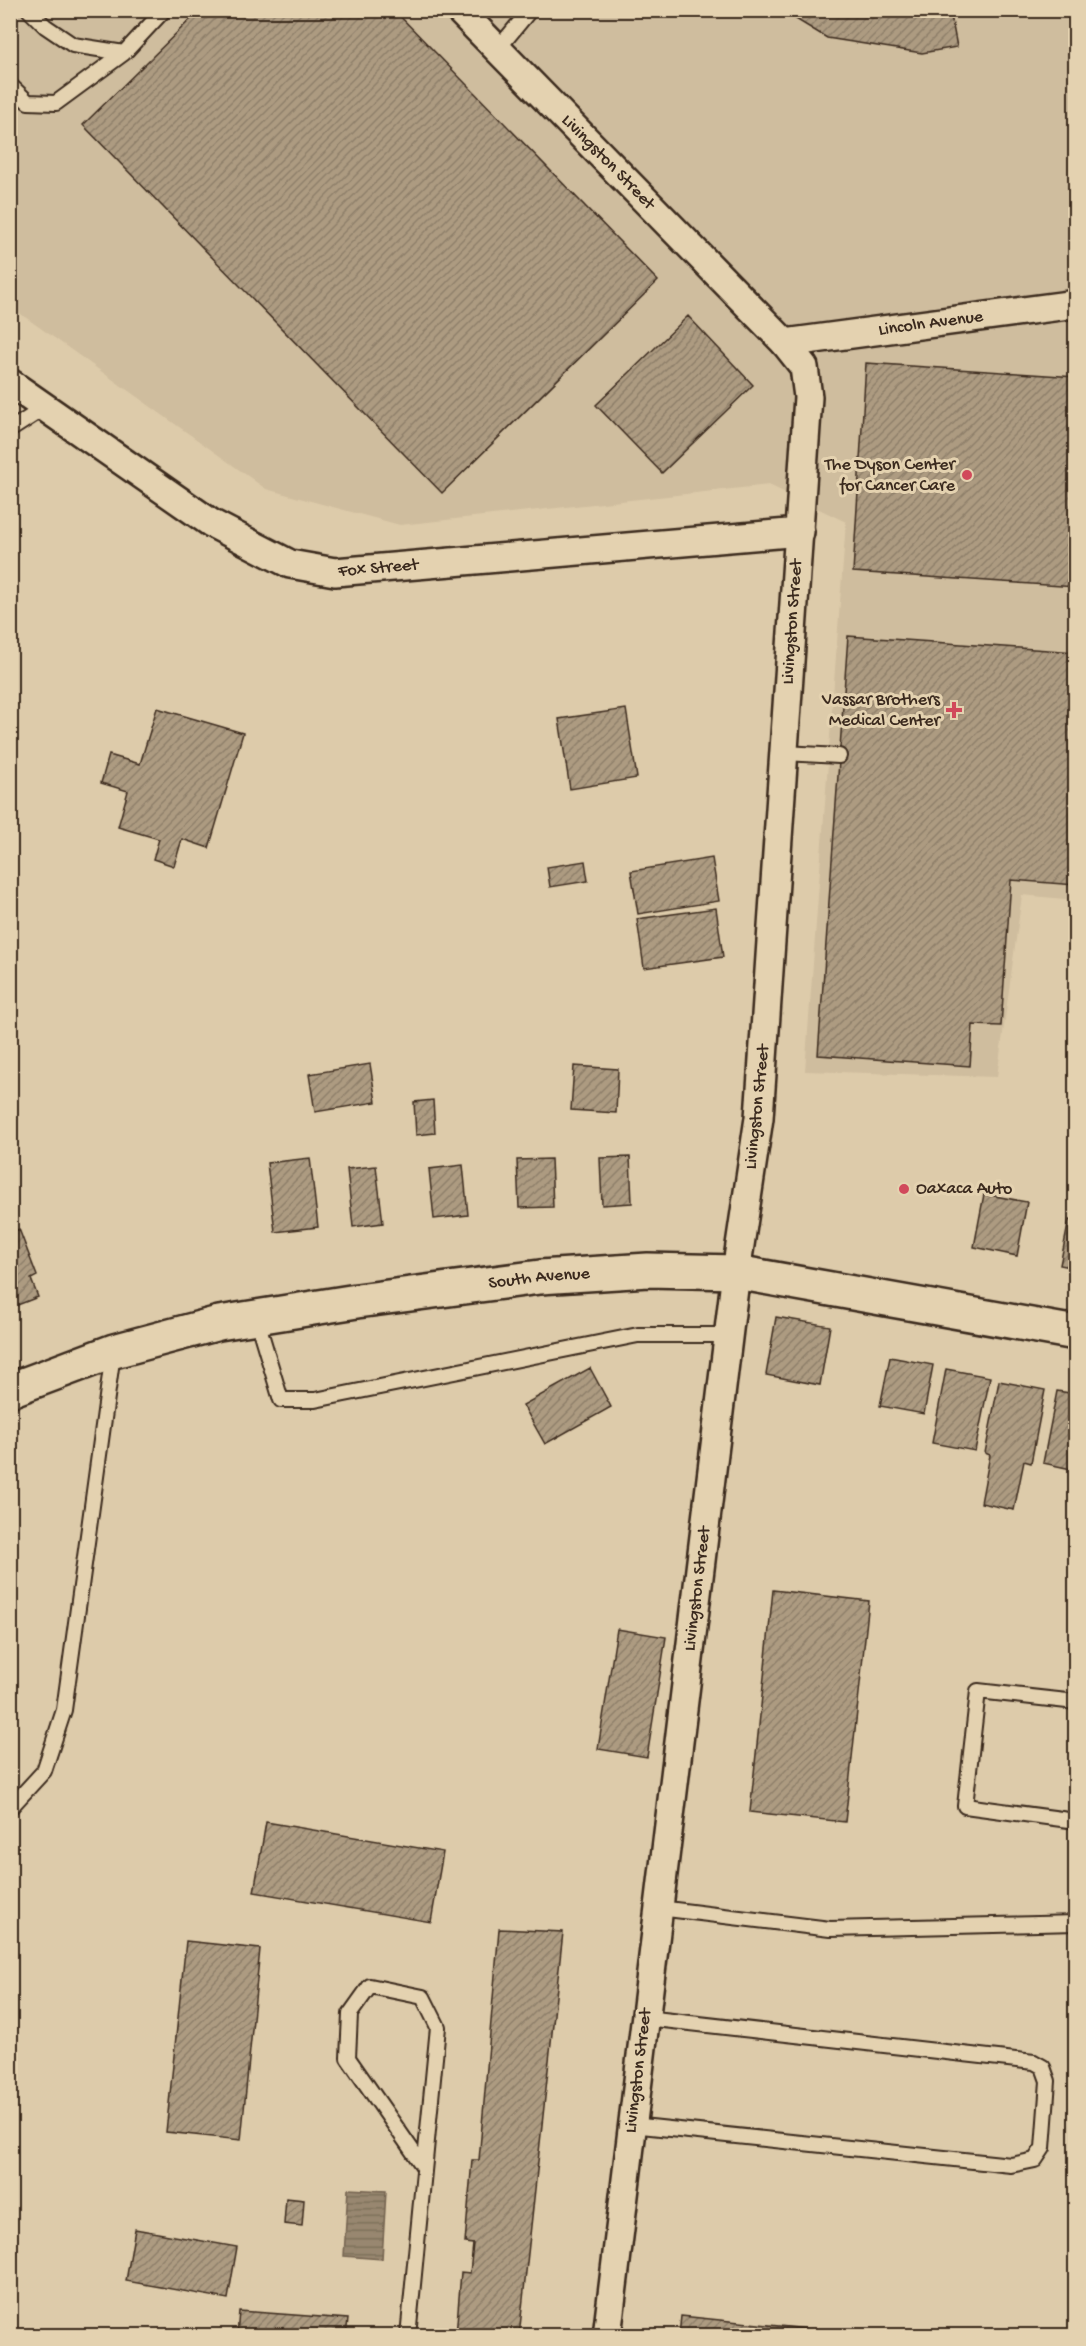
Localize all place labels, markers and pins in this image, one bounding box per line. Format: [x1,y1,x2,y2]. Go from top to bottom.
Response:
place label: The Dyson Center for Cancer Care [824,455,957,497]
marker: The Dyson Center for Cancer Care [960,468,974,482]
place label: Vassar Brothers Medical Center [821,690,942,732]
marker: Vassar Brothers Medical Center [945,701,963,719]
place label: Oaxaca Auto [916,1179,1012,1200]
marker: Oaxaca Auto [897,1182,911,1196]

